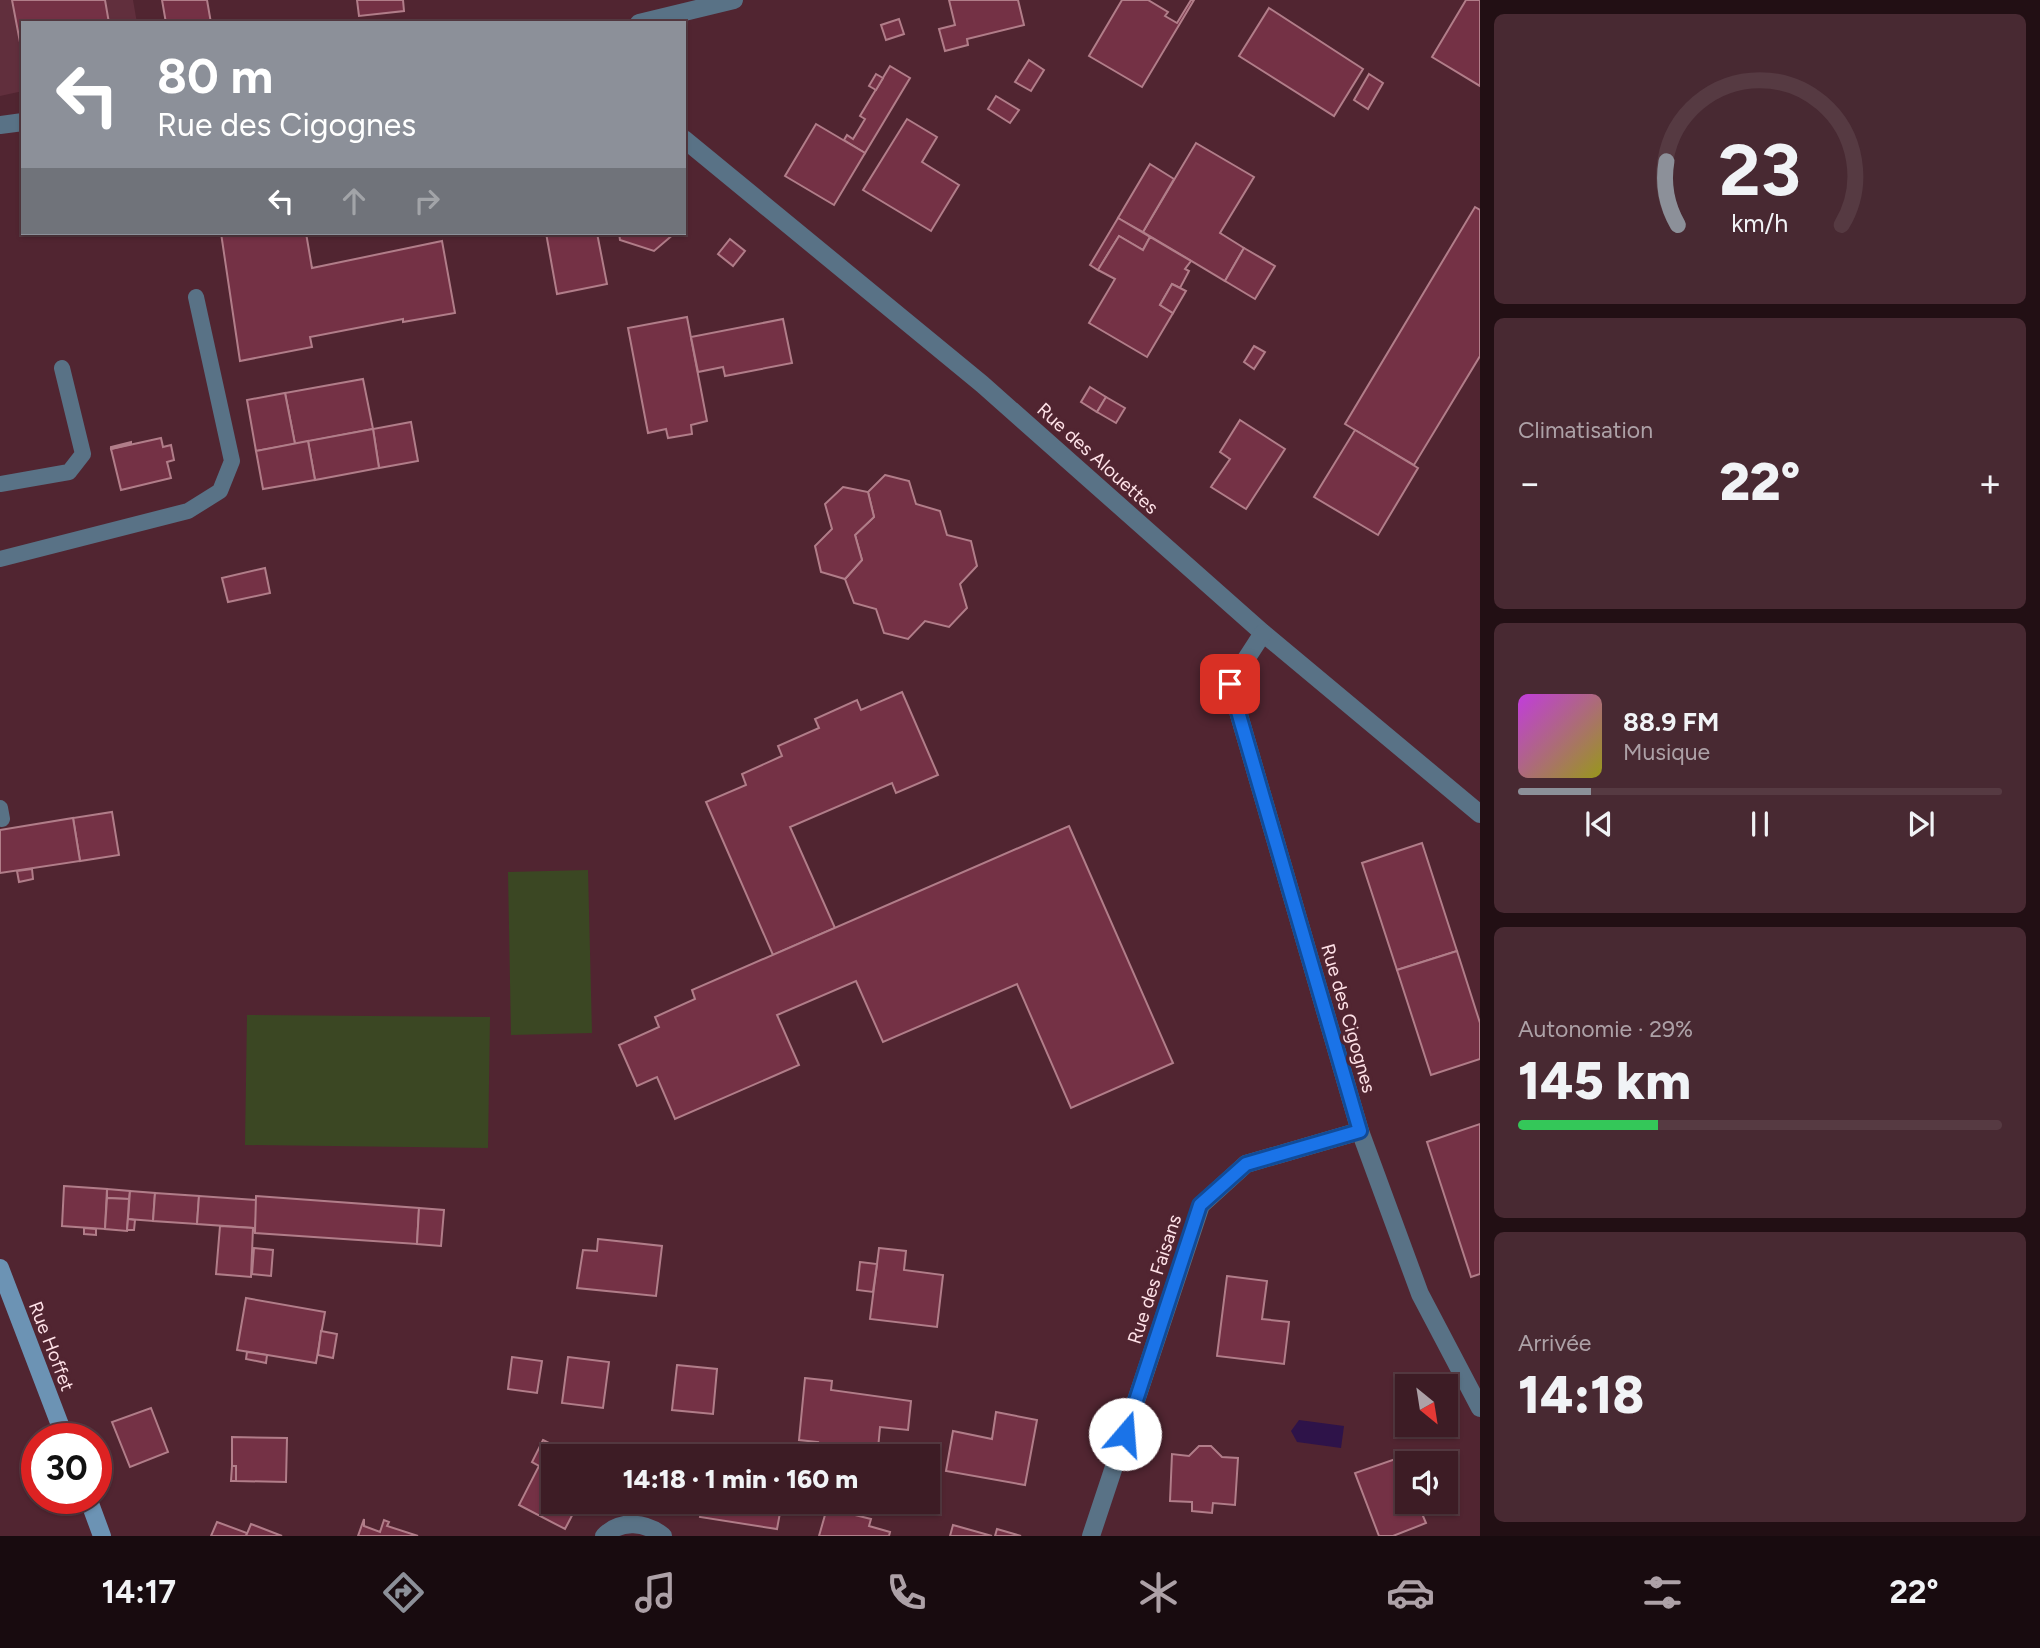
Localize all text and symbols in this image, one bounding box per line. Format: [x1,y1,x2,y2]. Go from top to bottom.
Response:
text: 80 m [157,46,273,105]
icon: left [42,49,133,140]
text: Rue des Cigognes [157,106,416,144]
text: 23 [1719,127,1801,214]
icon: left [262,182,300,220]
icon: ahead [335,182,373,220]
icon: right [408,182,446,220]
text: km/h [1731,208,1789,238]
street label: Rue des Alouettes [1032,398,1163,519]
text: Climatisation [1518,416,1653,444]
text: 22° [1719,451,1801,513]
text: − [1518,460,1542,506]
text: + [1978,460,2002,506]
pin [1200,654,1260,714]
icon: arrive [1211,665,1249,703]
text: 88.9 FM [1623,706,1719,738]
text: Musique [1623,738,1710,766]
icon: previous [1580,805,1618,843]
icon: pause [1741,805,1779,843]
icon: next [1902,805,1940,843]
street label: Rue des Cigognes [1316,941,1381,1095]
text: Autonomie · 29% [1518,1015,1693,1043]
text: 145 km [1518,1050,1691,1112]
street label: Rue des Faisans [1123,1211,1186,1347]
street label: Rue Hoffet [24,1298,79,1394]
text: Arrivée [1518,1329,1591,1357]
text: 14:18 [1518,1364,1644,1426]
north arrow [1395,1374,1458,1437]
map controls [1395,1374,1458,1514]
position arrow [1088,1397,1162,1471]
speed limit sign: 30 [21,1423,112,1514]
button: sound [1395,1451,1458,1514]
text: 14:18 · 1 min · 160 m [623,1463,858,1495]
icon: directions [379,1568,428,1617]
icon: music [631,1568,680,1617]
icon: phone [882,1568,931,1617]
icon: climate [1134,1568,1183,1617]
icon: car [1386,1568,1435,1617]
icon: filters [1638,1568,1687,1617]
text: 14:17 [101,1573,176,1611]
text: 22° [1889,1573,1939,1611]

